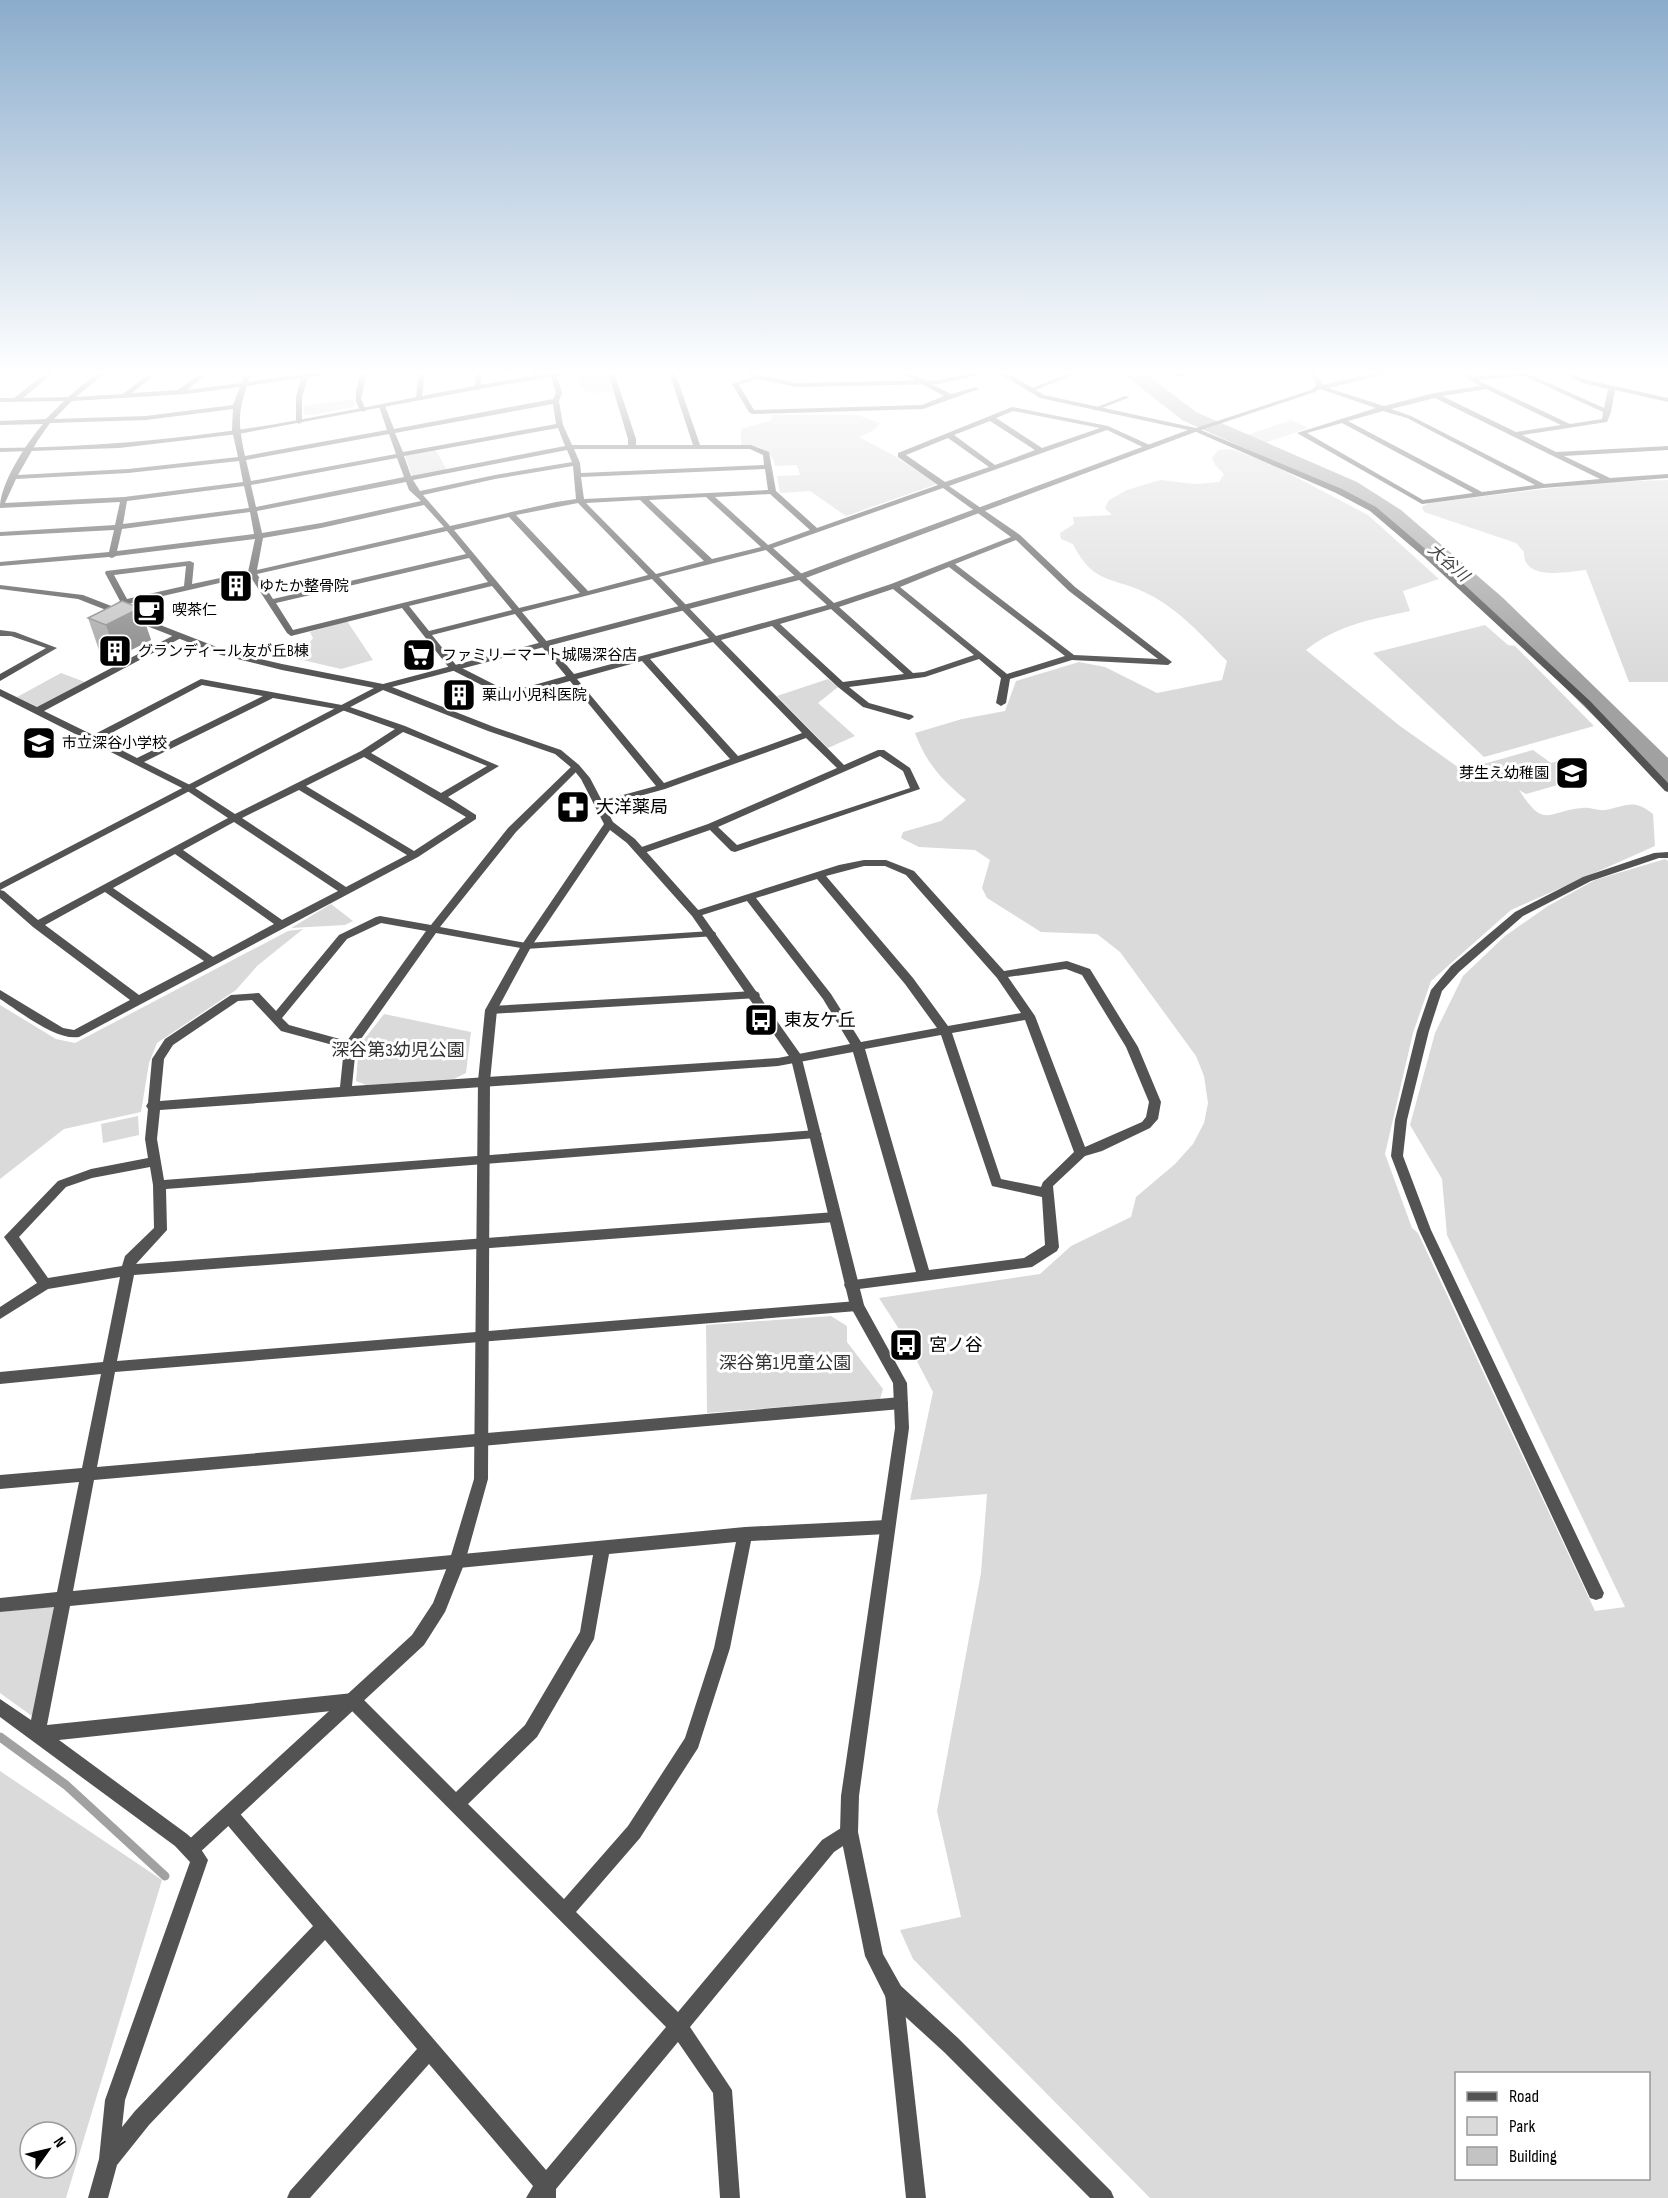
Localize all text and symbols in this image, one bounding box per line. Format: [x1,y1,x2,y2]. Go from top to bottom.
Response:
water label: 大谷川 [1424,540,1474,587]
building icon: ゆたか整骨院 [218,568,254,604]
place label: ゆたか整骨院 [259,577,349,596]
cafe icon: 喫茶仁 [131,592,167,628]
place label: 喫茶仁 [172,601,217,620]
building icon: グランディール友が丘B棟 [97,633,133,669]
supermarket icon: ファミリーマート城陽深谷店 [401,637,437,673]
place label: グランディール友が丘B棟 [138,642,309,661]
place label: ファミリーマート城陽深谷店 [442,646,637,665]
building icon: 栗山小児科医院 [441,677,477,713]
place label: 栗山小児科医院 [482,686,587,705]
school or university icon: 市立深谷小学校 [21,725,57,761]
place label: 市立深谷小学校 [62,734,167,753]
school or university icon: 芽生え幼稚園 [1554,755,1590,791]
place label: 芽生え幼稚園 [1459,764,1549,783]
pharmacy icon: 大洋薬局 [555,789,591,825]
place label: 大洋薬局 [596,797,668,818]
bus stop icon: 東友ケ丘 [743,1002,779,1038]
place label: 東友ケ丘 [784,1010,856,1031]
park label: 深谷第3幼児公園 [331,1040,465,1061]
bus stop icon: 宮ノ谷 [888,1327,924,1363]
place label: 宮ノ谷 [929,1335,983,1356]
park label: 深谷第1児童公園 [719,1353,851,1374]
legend [1455,2072,1650,2180]
text: Road [1509,2086,1539,2107]
text: Park [1509,2116,1535,2137]
north arrow [18,2120,78,2180]
text: N [49,2134,69,2151]
text: Building [1509,2146,1557,2167]

